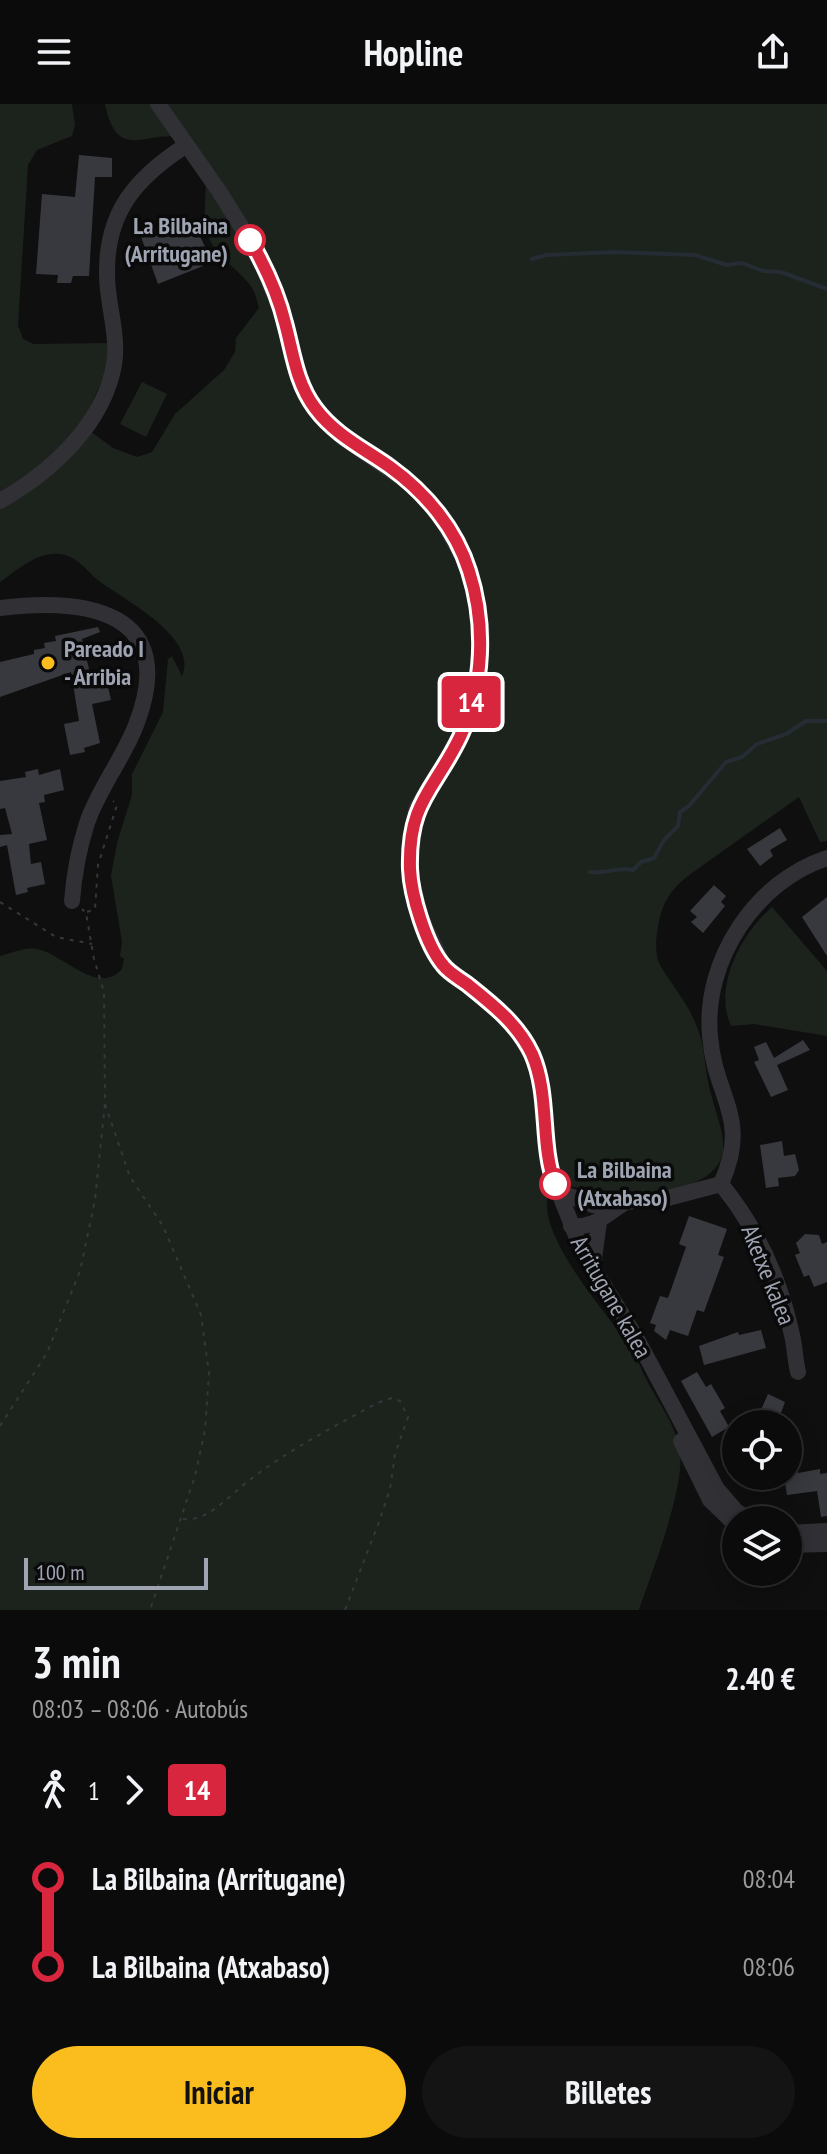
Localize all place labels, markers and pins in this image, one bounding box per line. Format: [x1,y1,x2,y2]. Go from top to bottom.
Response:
place label: La Bilbaina (Arritugane) [125,210,228,269]
marker: La Bilbaina (Arritugane) [235,225,265,255]
place label: Pareado I - Arribia [64,633,144,692]
marker: Pareado I - Arribia [39,654,57,672]
place label: La Bilbaina (Atxabaso) [577,1154,672,1213]
marker: La Bilbaina (Atxabaso) [540,1169,570,1199]

